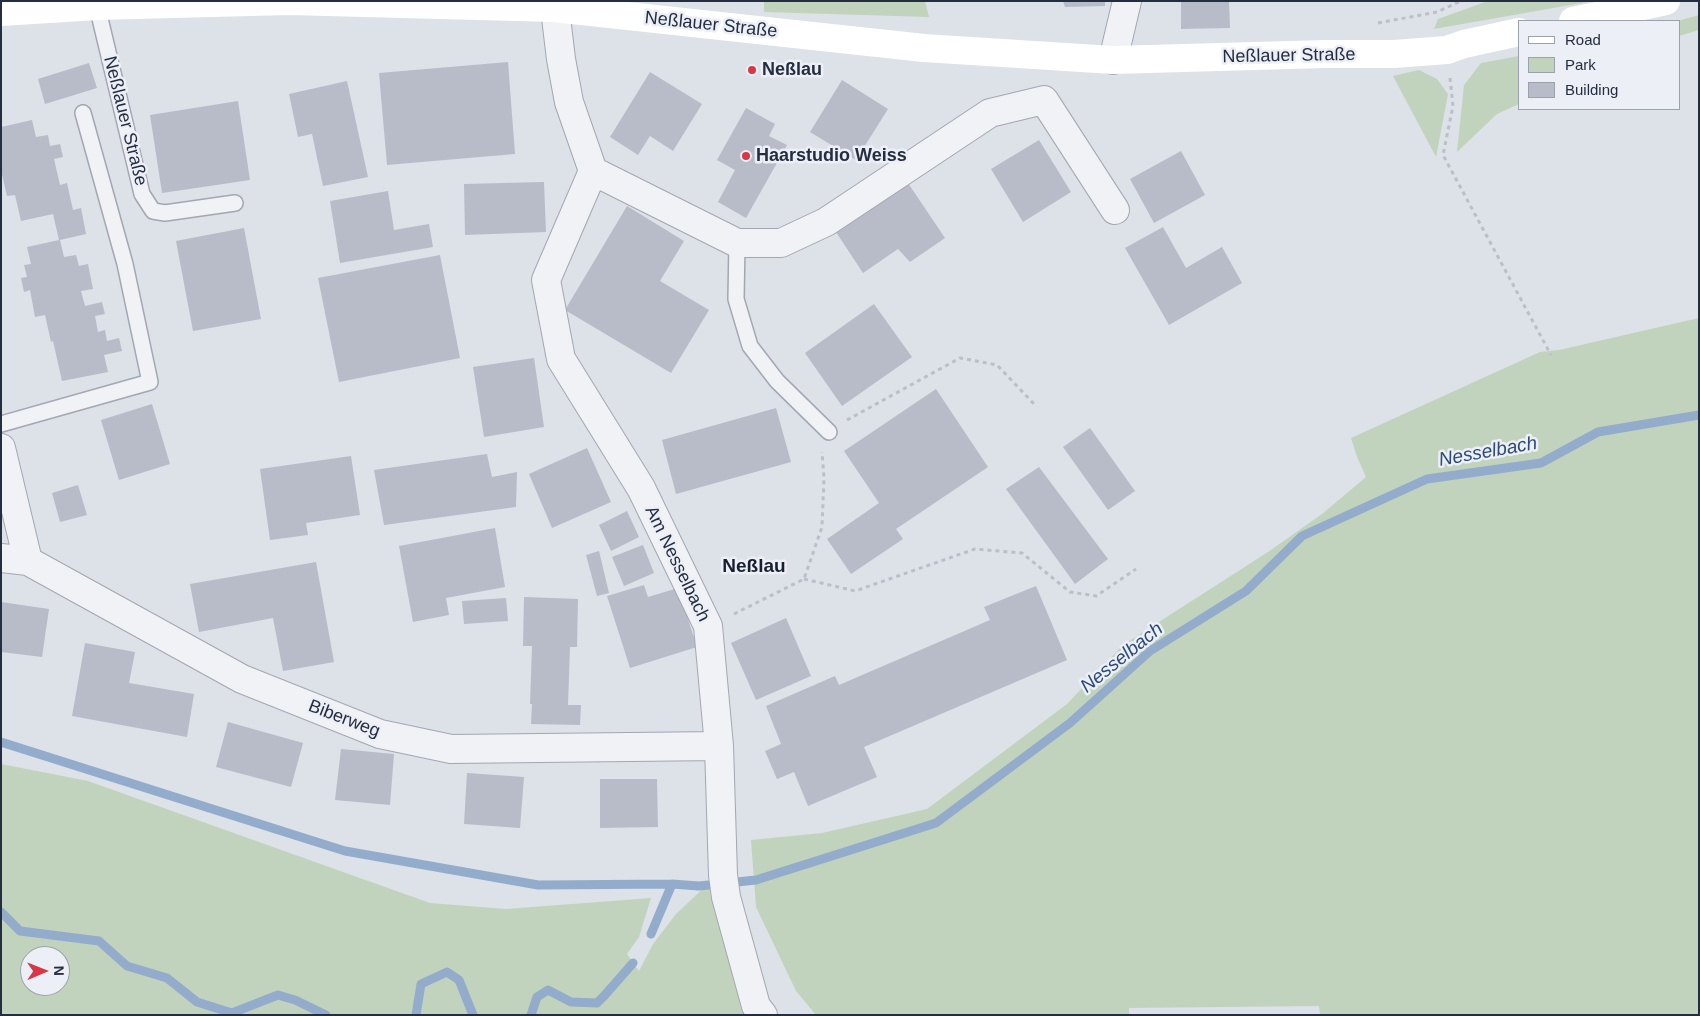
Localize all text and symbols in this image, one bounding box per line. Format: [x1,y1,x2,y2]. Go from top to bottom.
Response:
street label: Neßlauer Straße [644,7,778,43]
legend [1518,20,1680,110]
text: Road [1565,31,1601,48]
street label: Neßlauer Straße [1222,44,1356,68]
street label: Neßlauer Straße [98,54,152,188]
text: Park [1565,56,1596,73]
place label: Neßlau [762,59,822,81]
marker: Neßlau [746,64,758,76]
text: Building [1565,81,1618,98]
place label: Haarstudio Weiss [756,145,907,167]
marker: Haarstudio Weiss [740,150,752,162]
water label: Nesselbach [1437,432,1539,472]
street label: Am Nesselbach [640,503,714,625]
district label: Neßlau [722,556,786,578]
water label: Nesselbach [1076,618,1168,698]
street label: Biberweg [305,695,383,743]
north arrow [20,946,70,996]
text: N [51,966,67,976]

